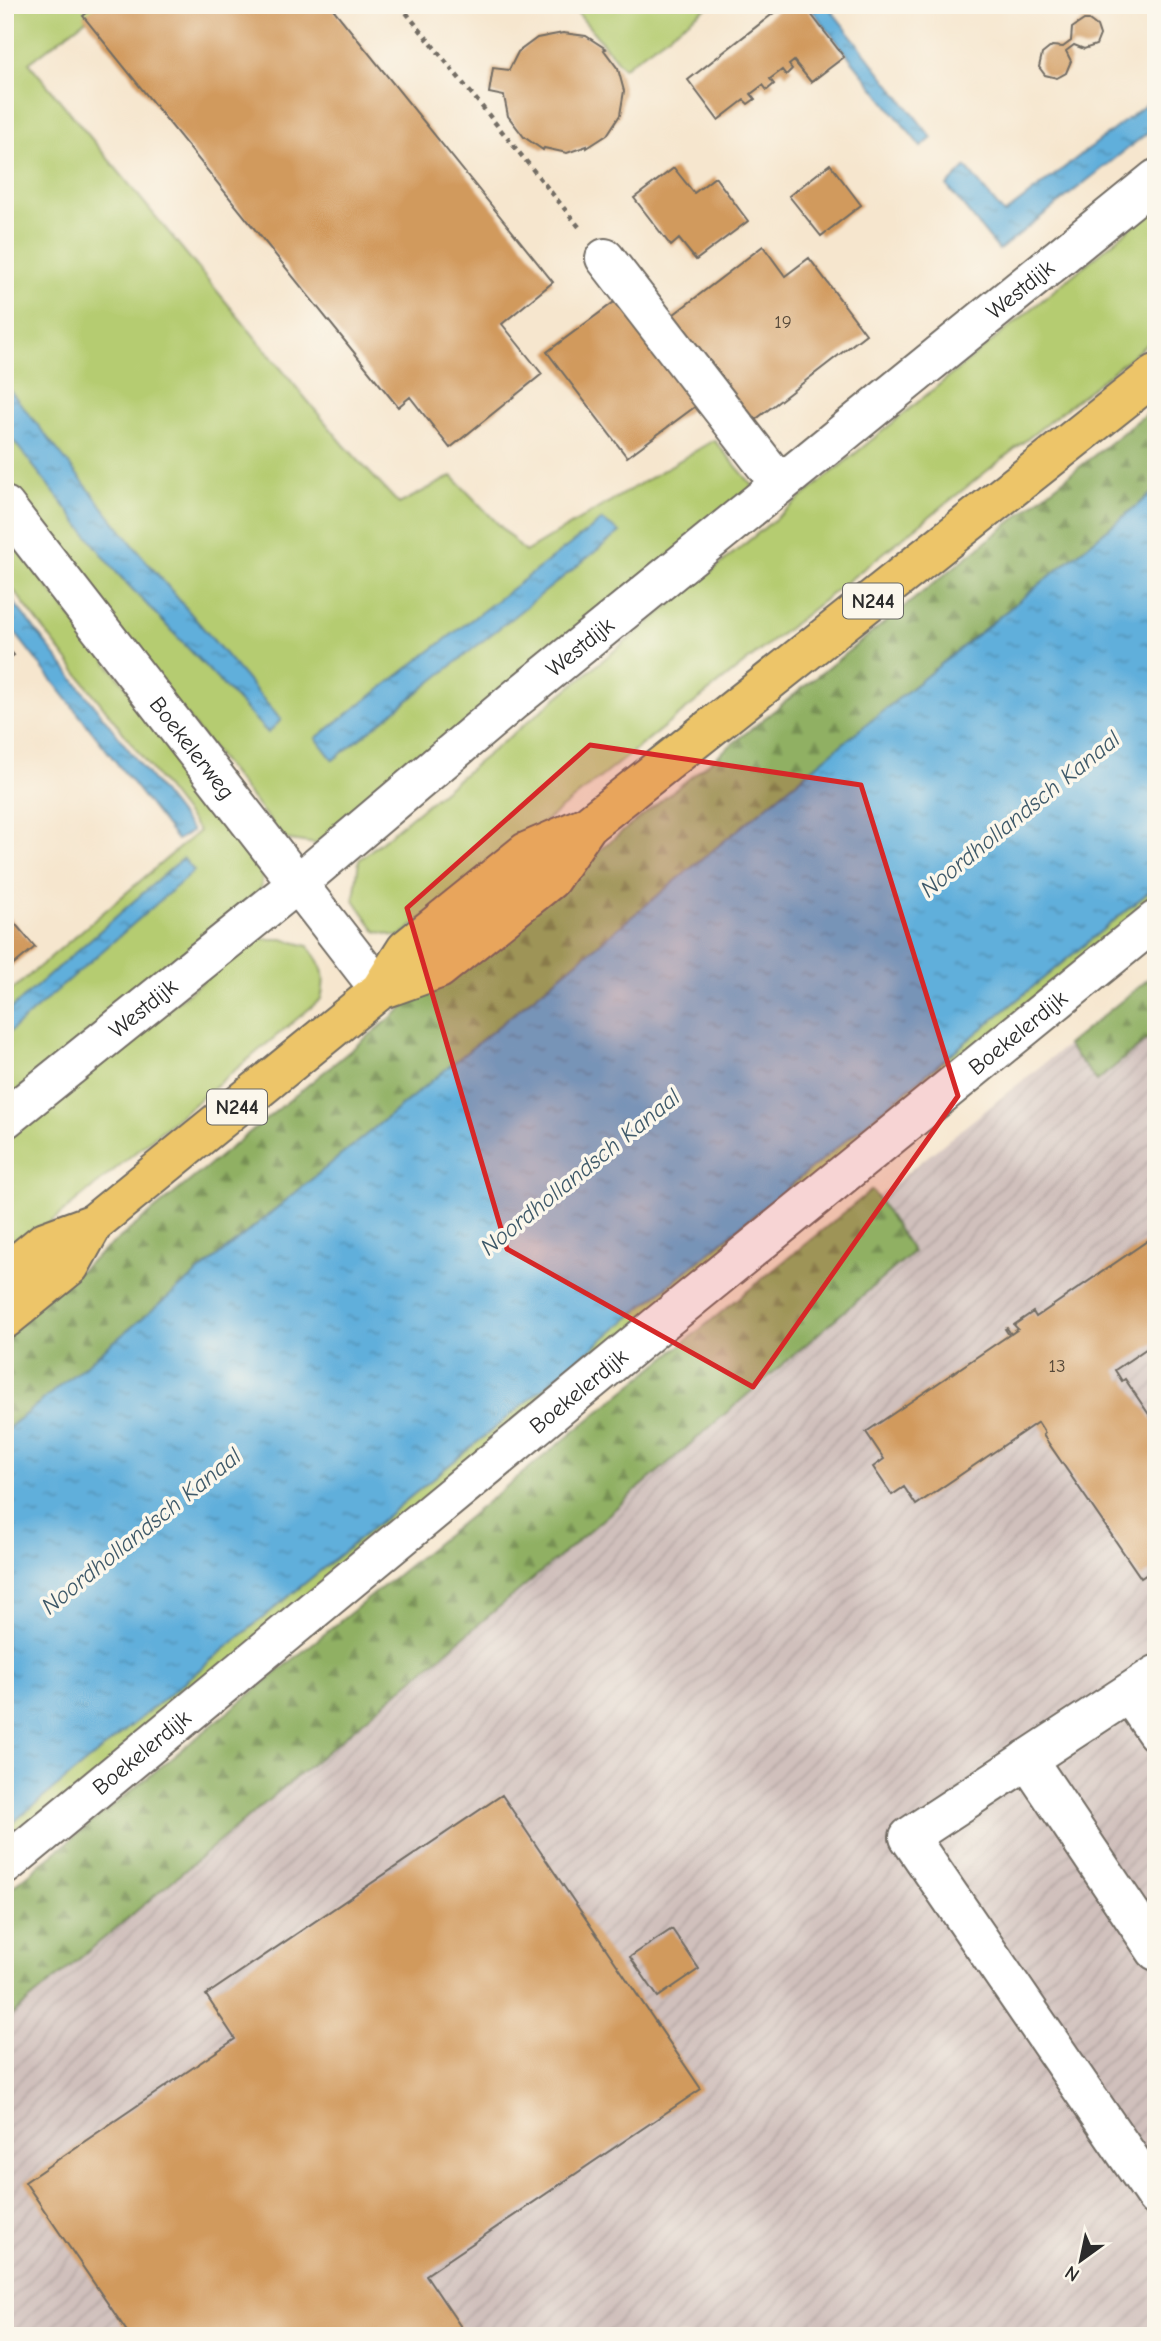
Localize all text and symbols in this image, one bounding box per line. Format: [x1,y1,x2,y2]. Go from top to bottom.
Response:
street label: Westdijk [981,254,1059,325]
house number: 19 [774,311,792,333]
road number: N244 [843,584,903,618]
street label: Westdijk [540,611,619,682]
street label: Boekelerweg [144,691,241,805]
water label: Noordhollandsch Kanaal [915,724,1126,903]
street label: Westdijk [103,973,182,1043]
street label: Boekelerdijk [963,984,1072,1081]
water label: Noordhollandsch Kanaal [475,1082,686,1261]
road number: N244 [207,1090,267,1124]
street label: Boekelerdijk [524,1343,633,1439]
house number: 13 [1048,1355,1066,1377]
water label: Noordhollandsch Kanaal [36,1441,247,1620]
street label: Boekelerdijk [87,1704,196,1801]
north arrow [1046,2226,1116,2296]
text: N [1061,2261,1083,2286]

